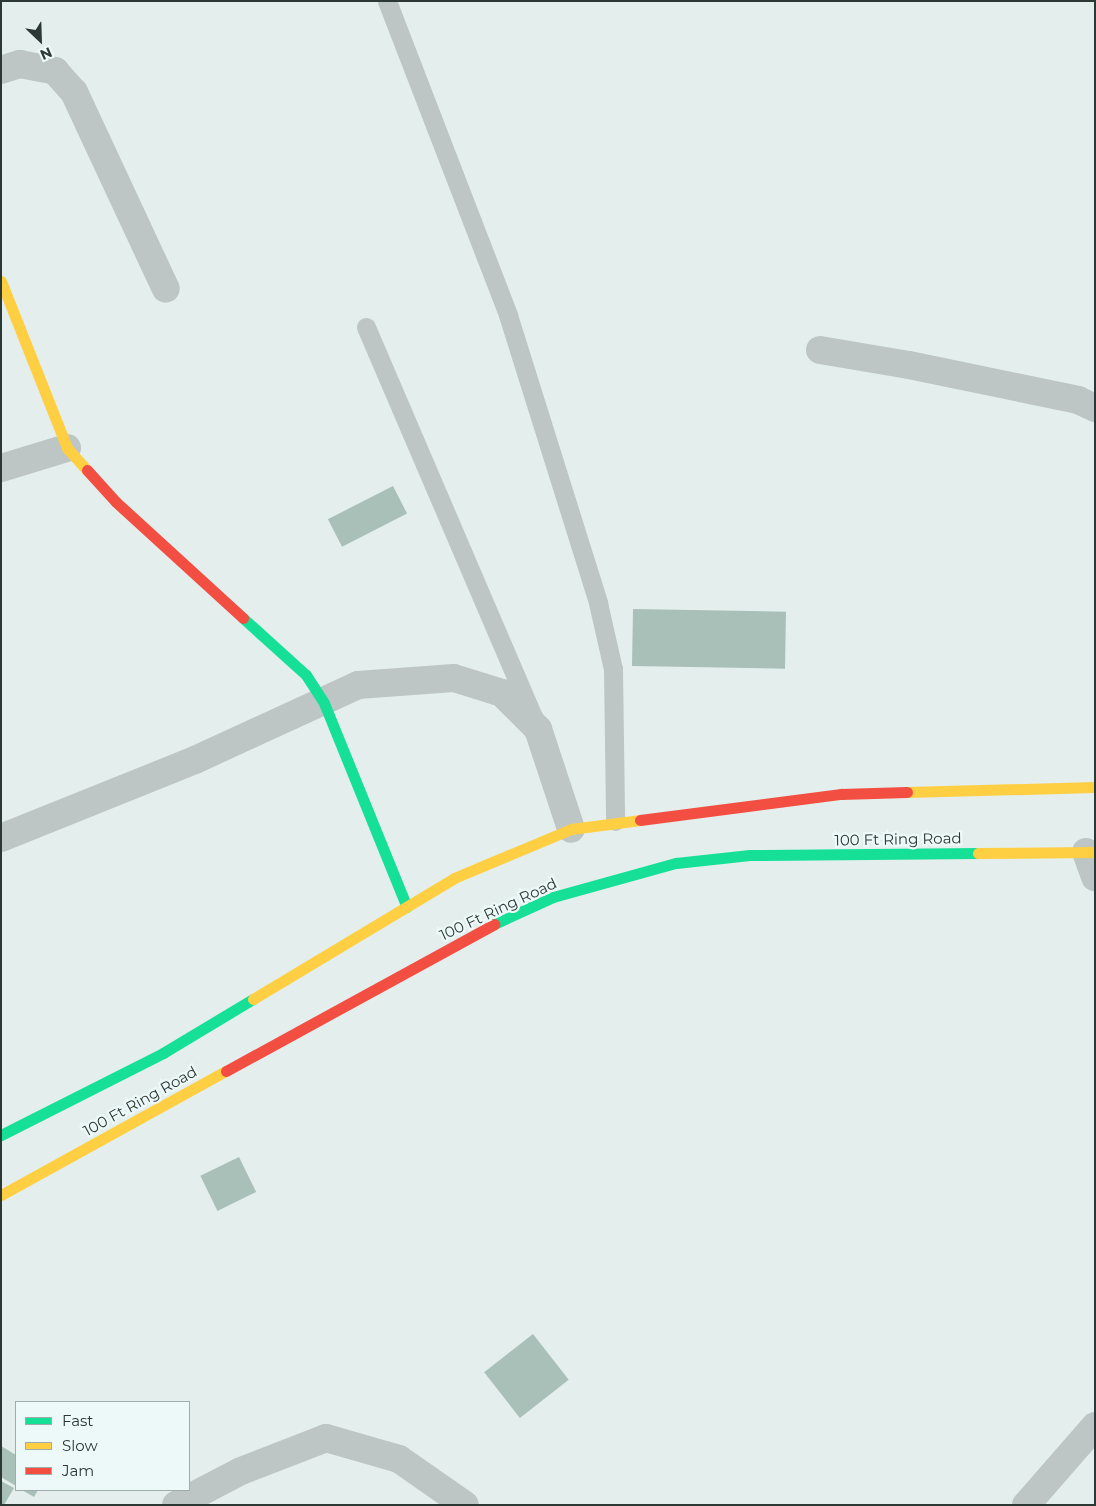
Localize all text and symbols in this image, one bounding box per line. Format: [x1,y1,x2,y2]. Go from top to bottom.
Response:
north arrow [15,15,65,65]
text: N [37,43,55,64]
street label: 100 Ft Ring Road [834,829,962,849]
street label: 100 Ft Ring Road [437,874,559,944]
street label: 100 Ft Ring Road [80,1062,200,1140]
legend [15,1401,190,1491]
text: Fast [62,1411,93,1430]
text: Slow [62,1436,98,1455]
text: Jam [62,1461,94,1480]

